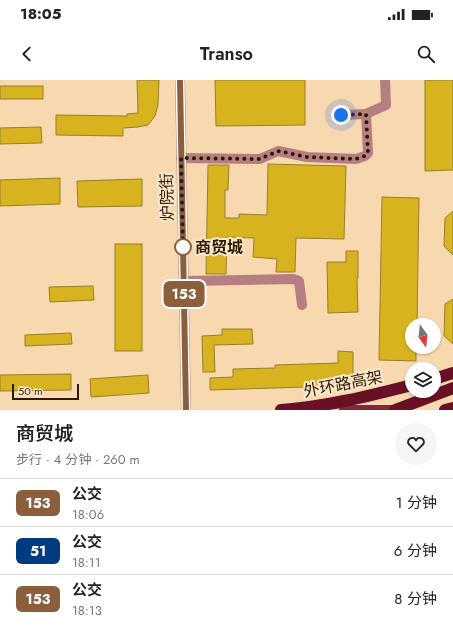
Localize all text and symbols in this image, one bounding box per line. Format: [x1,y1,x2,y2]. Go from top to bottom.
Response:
text: 18:05 [20,3,61,25]
text: Transo [200,41,253,67]
icon: back [16,43,38,65]
icon: search [415,43,437,65]
your location [331,105,351,125]
street label: 炉院街 [155,173,179,221]
place label: 商贸城 [195,236,243,259]
marker: 商贸城 [174,238,192,256]
line badge: 153 [161,281,207,307]
text: 153 [172,284,196,304]
north arrow [405,318,441,354]
map controls [405,318,441,398]
button: layers [405,362,441,398]
street label: 外环路高架 [302,365,384,403]
scale bar [12,382,79,401]
text: 50 m [18,383,43,399]
text: 商贸城 [16,420,73,447]
button: heart [395,423,437,465]
text: 步行 · 4 分钟 · 260 m [16,450,140,469]
text: 公交 [72,483,102,505]
text: 1 分钟 [396,492,437,514]
text: 153 [26,493,50,513]
text: 18:06 [72,505,104,524]
text: 公交 [72,531,102,553]
text: 6 分钟 [394,540,437,562]
text: 51 [30,541,46,561]
text: 18:11 [72,553,101,572]
text: 公交 [72,579,102,601]
text: 8 分钟 [394,588,437,610]
text: 153 [26,589,50,609]
text: 18:13 [72,601,102,620]

